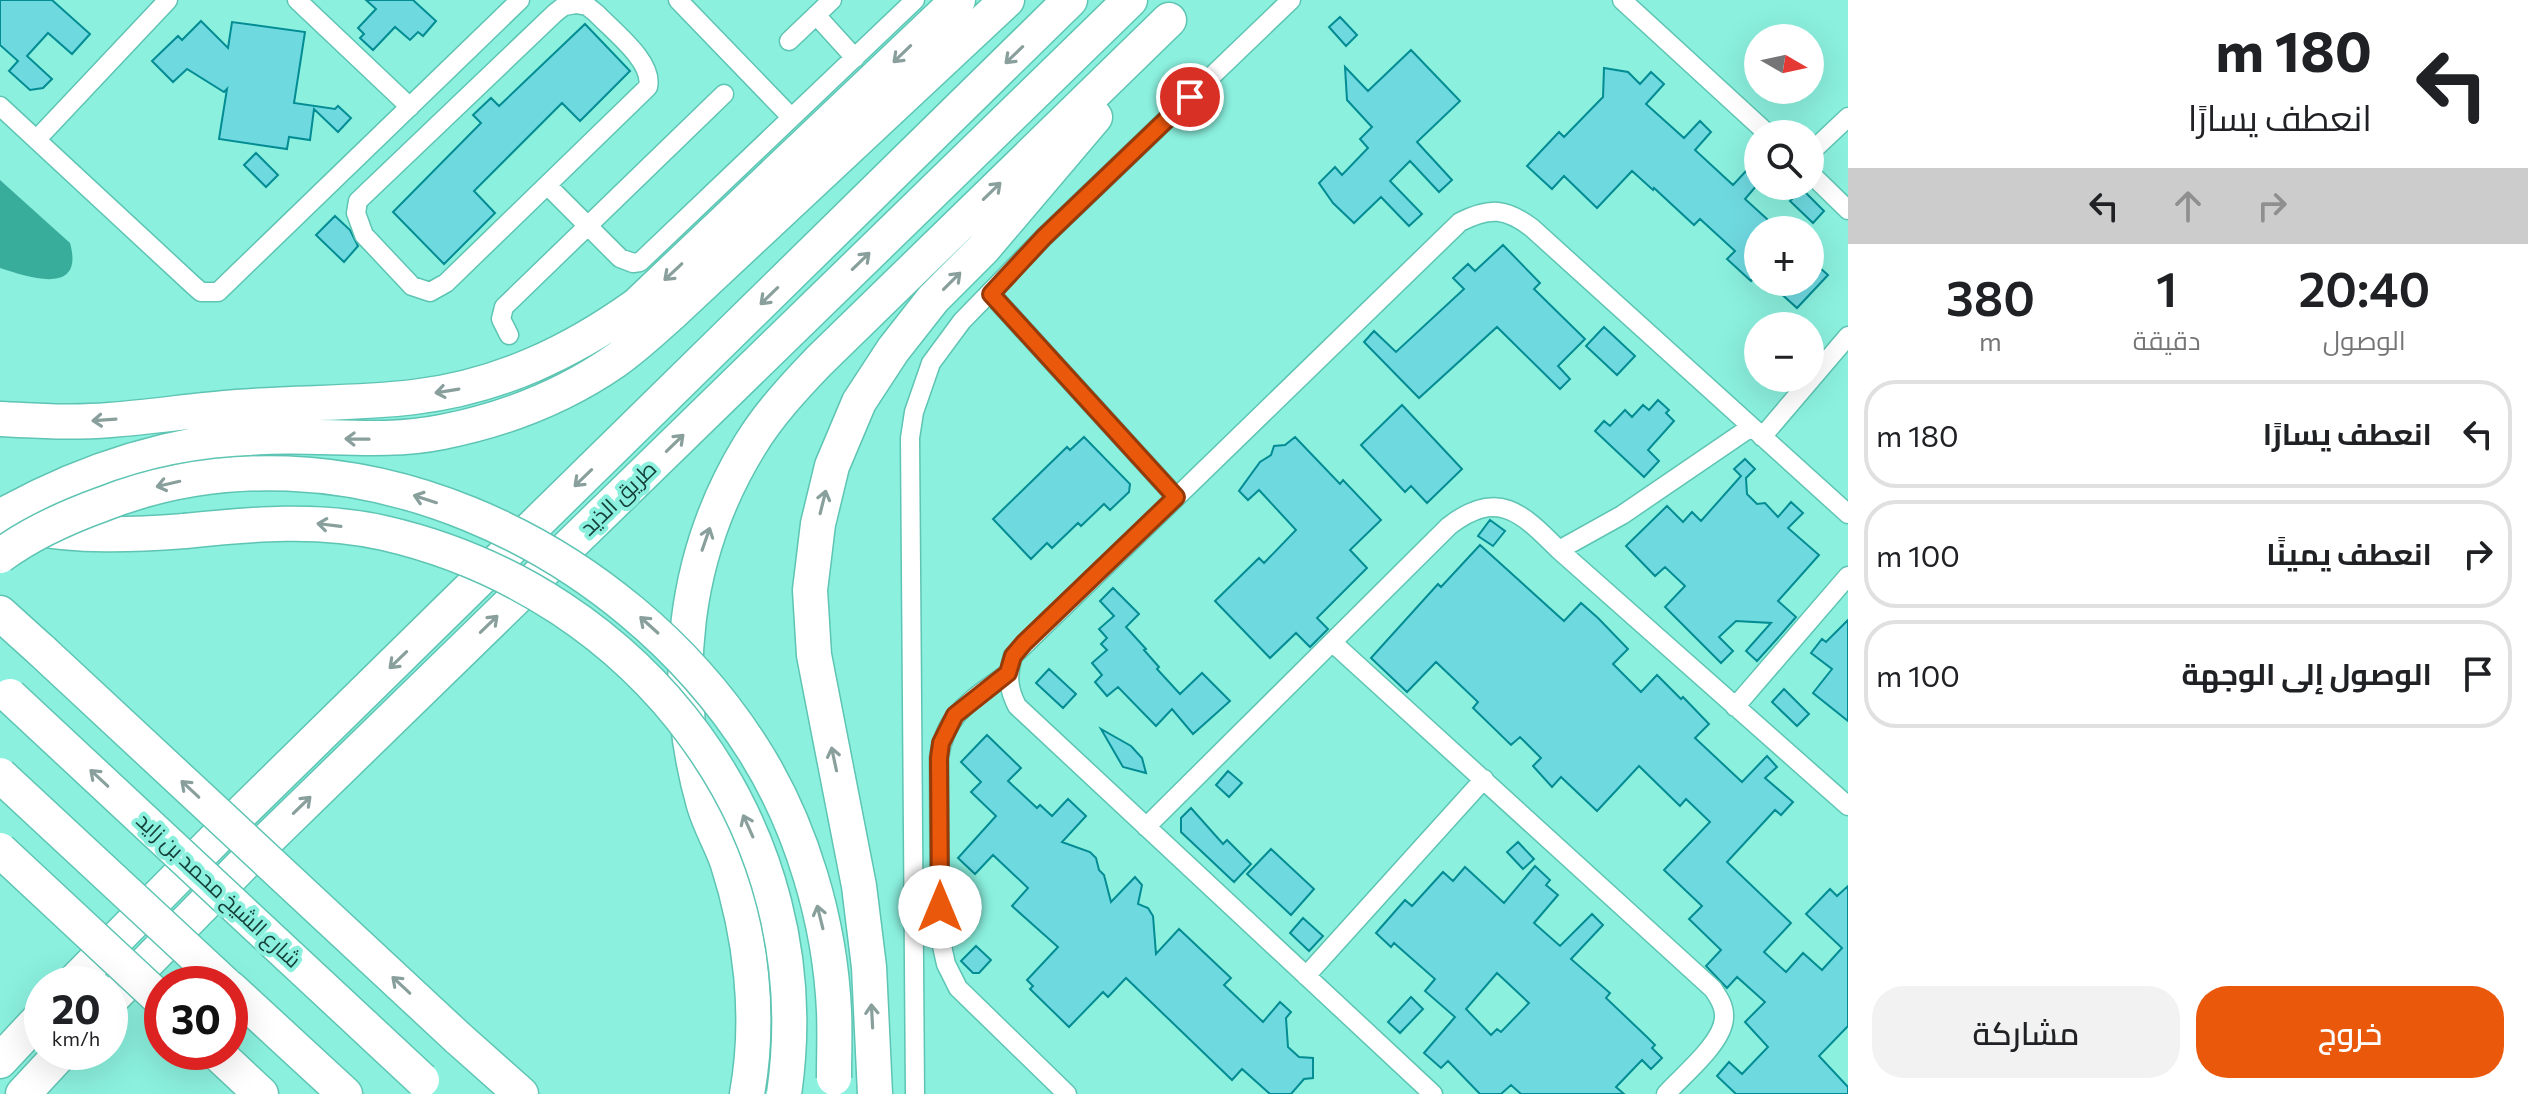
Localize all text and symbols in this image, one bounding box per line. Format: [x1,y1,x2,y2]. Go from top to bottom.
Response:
text: 180 m [2215,15,2372,84]
north arrow [1744,24,1824,104]
map controls [1744,24,1824,392]
icon: left [2400,32,2504,136]
one-way arrow [893,44,912,63]
one-way arrow [1004,45,1024,64]
pin [1156,63,1224,131]
icon: arrive [1168,75,1212,119]
text: انعطف يسارًا [2188,94,2372,138]
button: search [1744,120,1824,200]
one-way arrow [982,182,1001,201]
icon: left [2082,184,2126,228]
icon: ahead [2166,184,2210,228]
icon: right [2250,184,2294,228]
button: + [1744,216,1824,296]
one-way arrow [851,252,871,271]
text: 1 [2156,258,2177,317]
text: 20:40 [2298,258,2430,317]
one-way arrow [663,263,683,282]
text: 380 [1946,267,2035,326]
one-way arrow [942,272,961,291]
one-way arrow [759,286,779,305]
button: − [1744,312,1824,392]
text: دقيقة [2133,324,2200,355]
text: الوصول [2323,324,2406,355]
text: m [1979,325,2002,356]
one-way arrow [435,385,460,400]
icon: left [2456,412,2500,456]
one-way arrow [91,413,118,428]
text: انعطف يسارًا [2263,414,2432,451]
text: 180 m [1876,416,1959,453]
one-way arrow [344,431,371,447]
one-way arrow [665,433,685,452]
street label: طريق الذيد [574,455,662,541]
one-way arrow [574,468,593,487]
one-way arrow [156,477,182,492]
one-way arrow [412,490,437,505]
one-way arrow [817,490,832,516]
one-way arrow [317,517,342,532]
one-way arrow [700,527,715,552]
icon: right [2456,532,2500,576]
text: انعطف يمينًا [2266,534,2432,571]
text: 100 m [1876,536,1960,573]
one-way arrow [479,615,498,634]
one-way arrow [639,617,659,635]
one-way arrow [389,650,408,669]
icon: arrive [2456,652,2500,696]
text: الوصول إلى الوجهة [2182,654,2432,691]
text: 100 m [1876,656,1960,693]
one-way arrow [826,747,841,773]
one-way arrow [89,770,109,788]
one-way arrow [180,779,200,798]
one-way arrow [292,797,312,815]
street label: شارع الشيخ محمد بن زايد [130,806,307,974]
one-way arrow [739,814,754,839]
position arrow [898,865,982,949]
one-way arrow [812,905,827,931]
speed limit sign: 30 [144,966,248,1070]
one-way arrow [391,975,411,994]
text: 20 [51,983,101,1032]
button: مشاركة [1872,986,2180,1078]
button: خروج [2196,986,2504,1078]
one-way arrow [864,1003,879,1030]
text: km/h [52,1026,100,1050]

